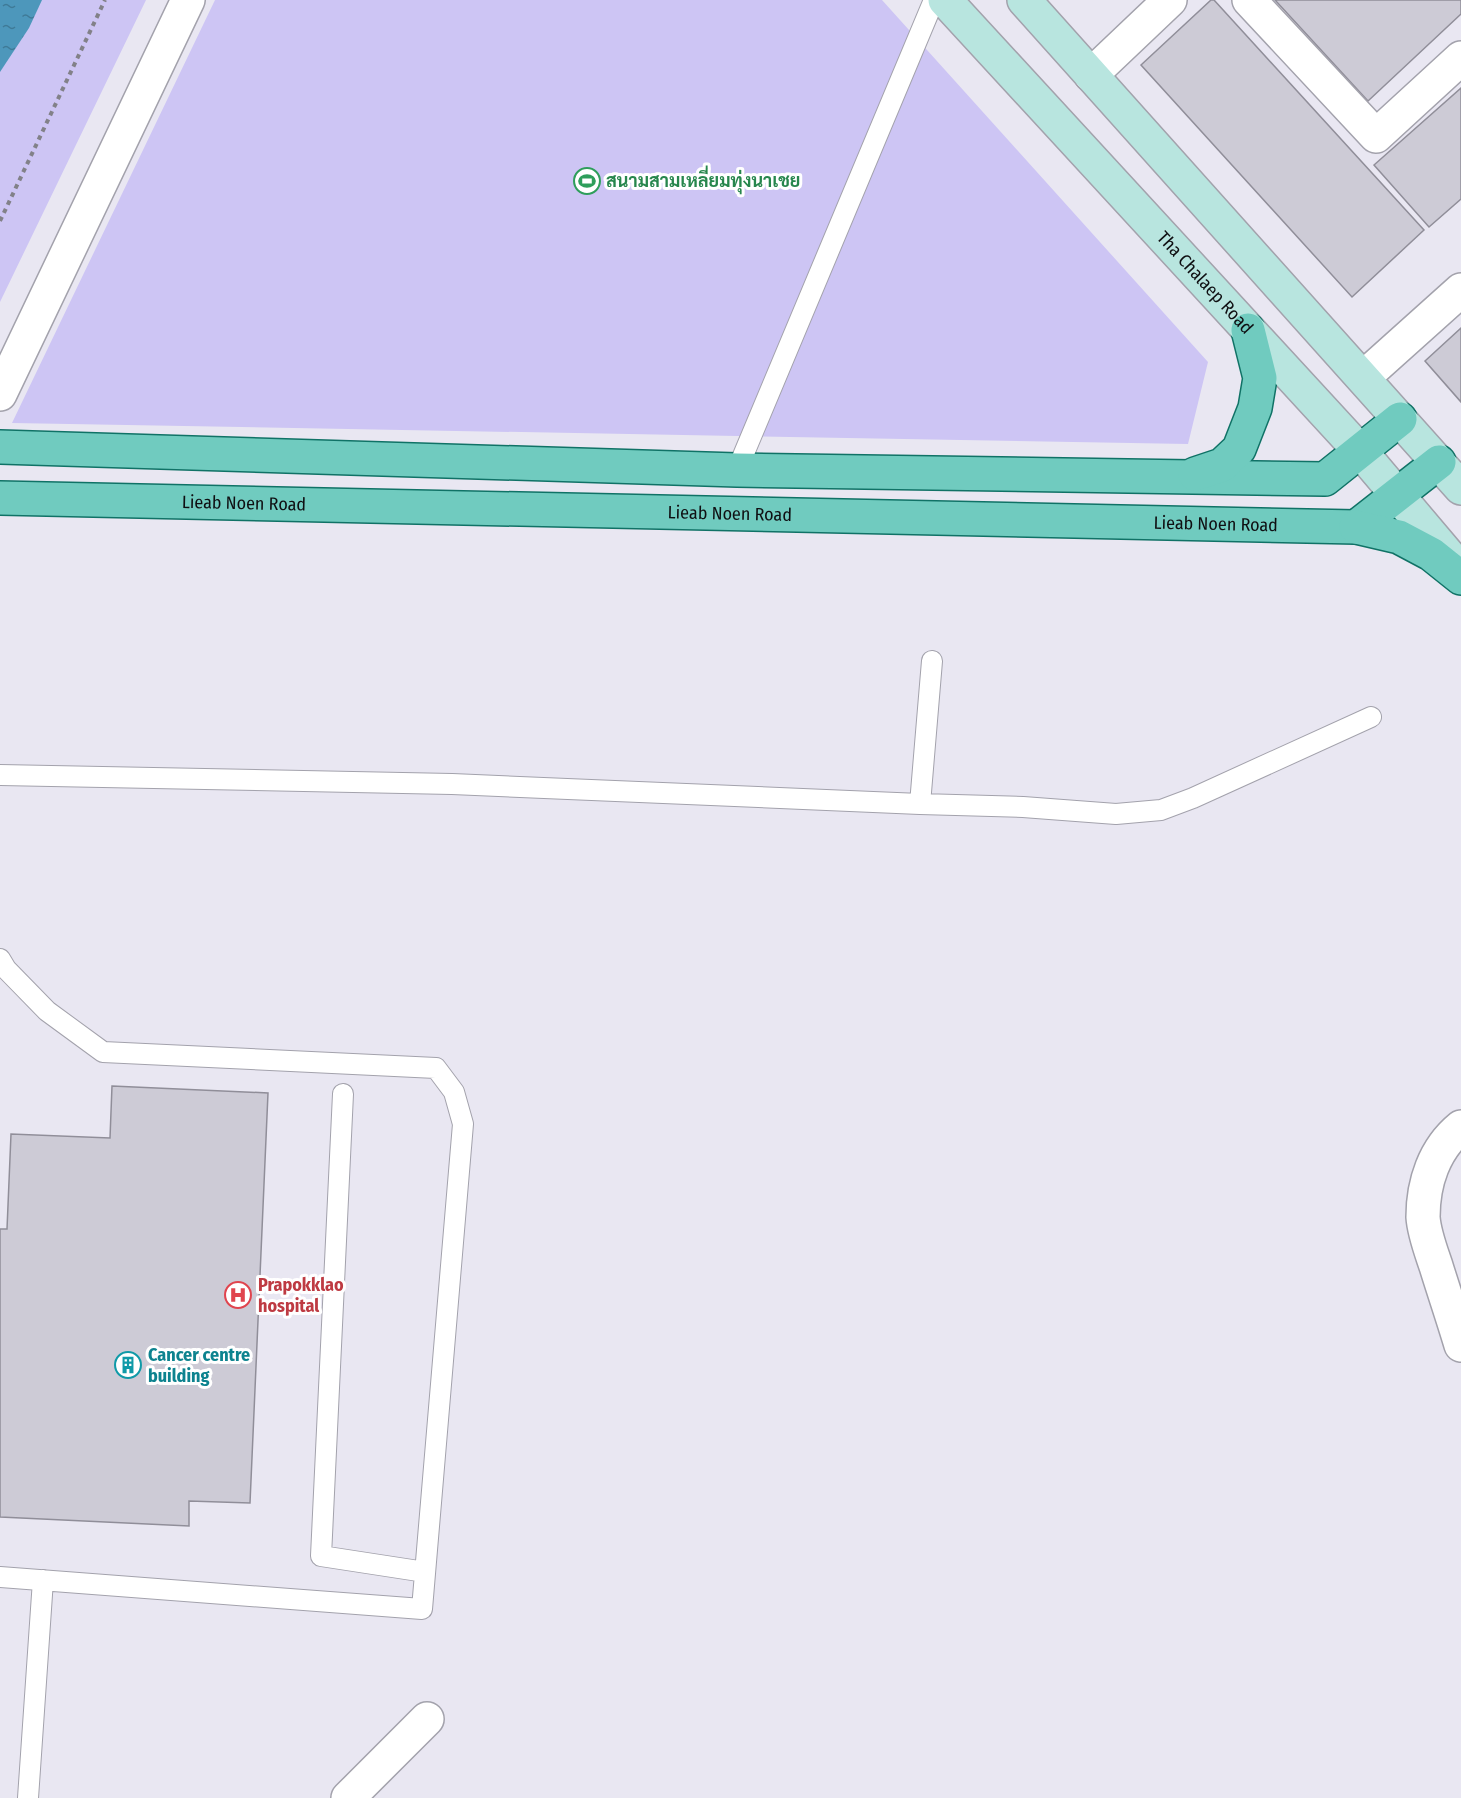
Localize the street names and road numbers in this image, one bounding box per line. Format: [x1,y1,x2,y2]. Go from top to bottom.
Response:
street label: Tha Chalaep Road [1152,227,1258,338]
street label: Lieab Noen Road [182,491,306,516]
street label: Lieab Noen Road [667,501,792,526]
street label: Lieab Noen Road [1153,512,1278,536]

